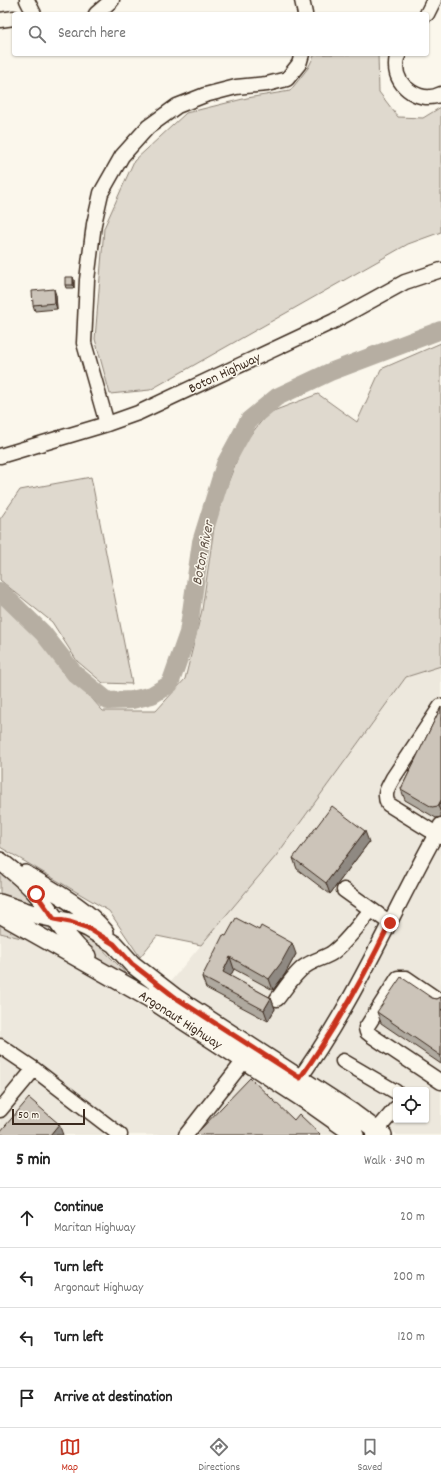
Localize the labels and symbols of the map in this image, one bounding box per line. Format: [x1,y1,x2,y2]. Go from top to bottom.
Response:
street label: Boton Highway [186,348,264,399]
water label: Boton River [187,518,221,587]
route start [27,885,45,903]
route end [381,914,399,932]
street label: Argonaut Highway [134,986,226,1055]
scale bar [12,1107,85,1126]

